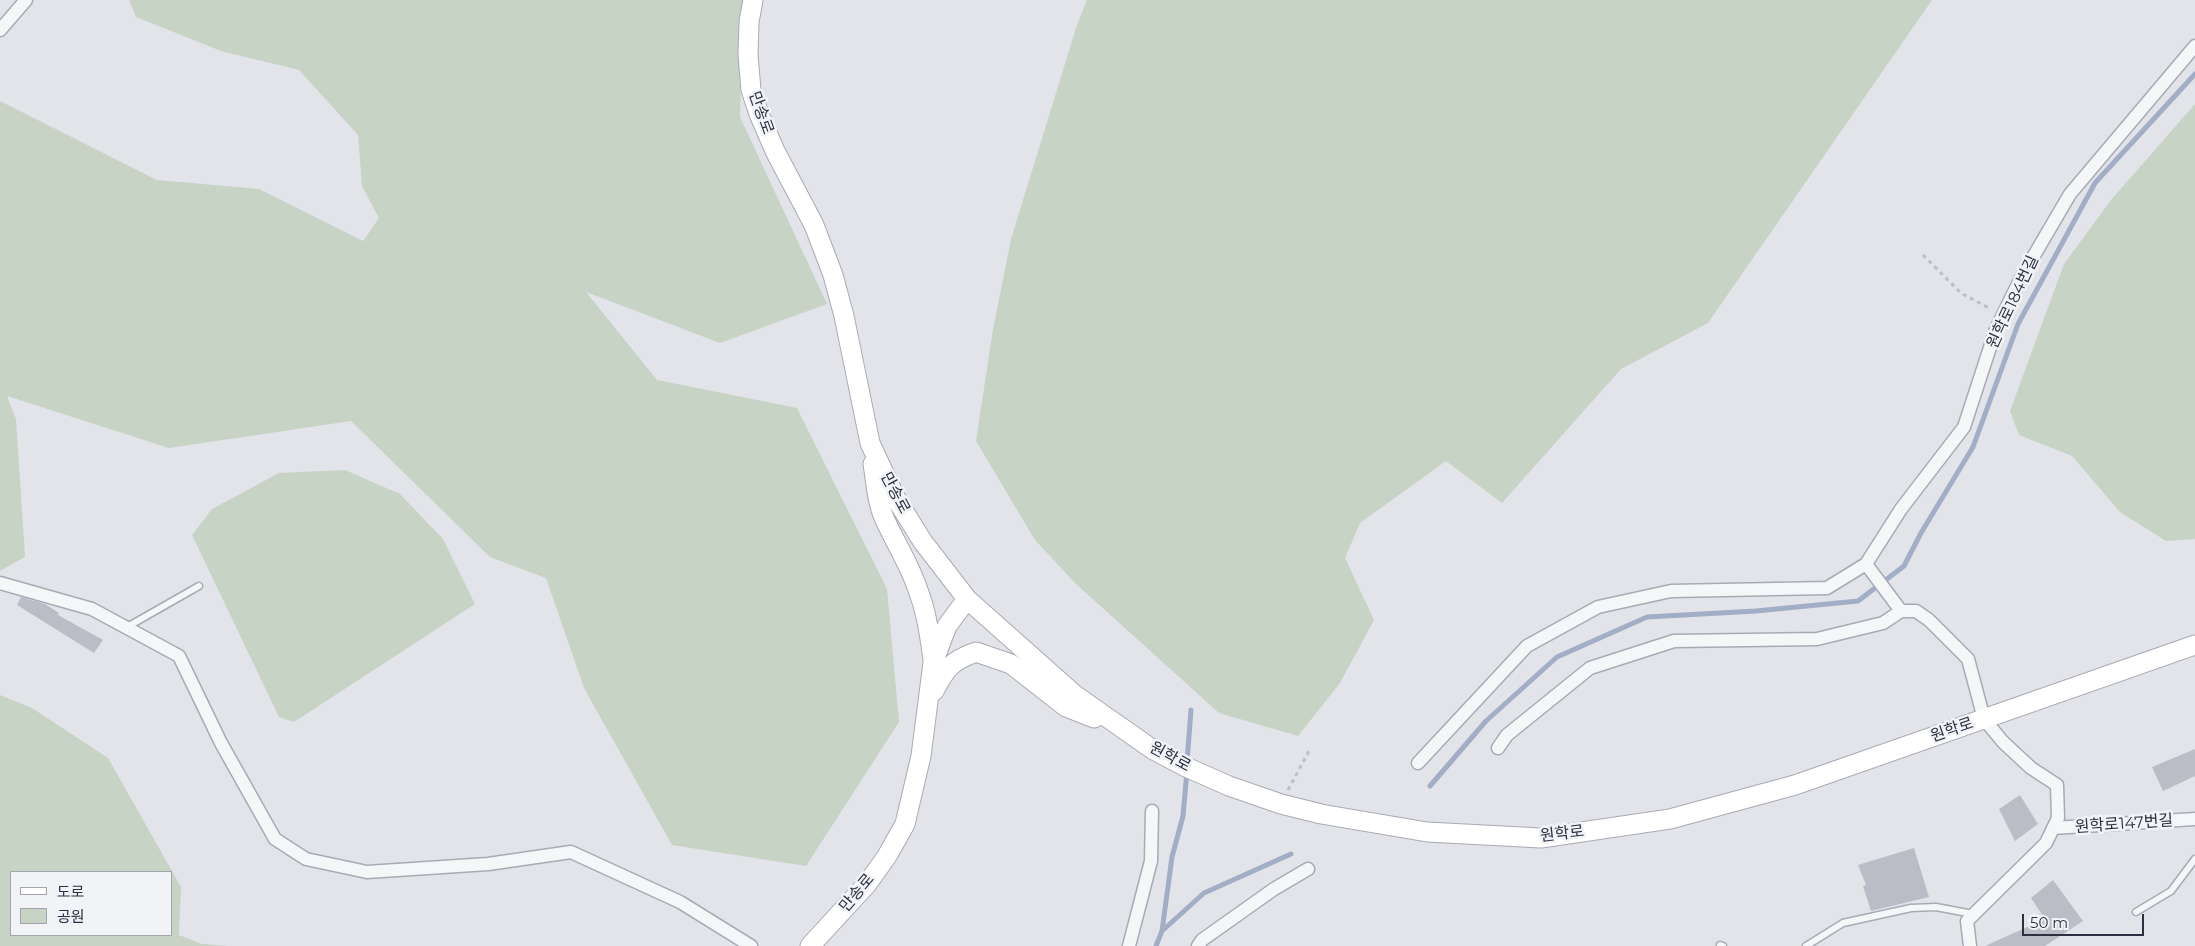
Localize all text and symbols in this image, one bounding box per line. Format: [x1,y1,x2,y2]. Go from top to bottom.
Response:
street label: 만송로 [744,89,778,137]
street label: 원학로184번길 [1983,253,2043,351]
street label: 만송로 [876,469,914,517]
street label: 원학로 [1928,714,1976,746]
street label: 원학로 [1146,738,1194,776]
street label: 원학로147번길 [2074,811,2174,837]
street label: 원학로 [1539,822,1585,846]
street label: 만송로 [835,870,879,916]
legend [10,871,172,936]
text: 도로 [57,882,85,901]
scale bar [2025,904,2148,936]
text: 공원 [57,907,85,926]
text: 50 m [2030,913,2068,932]

